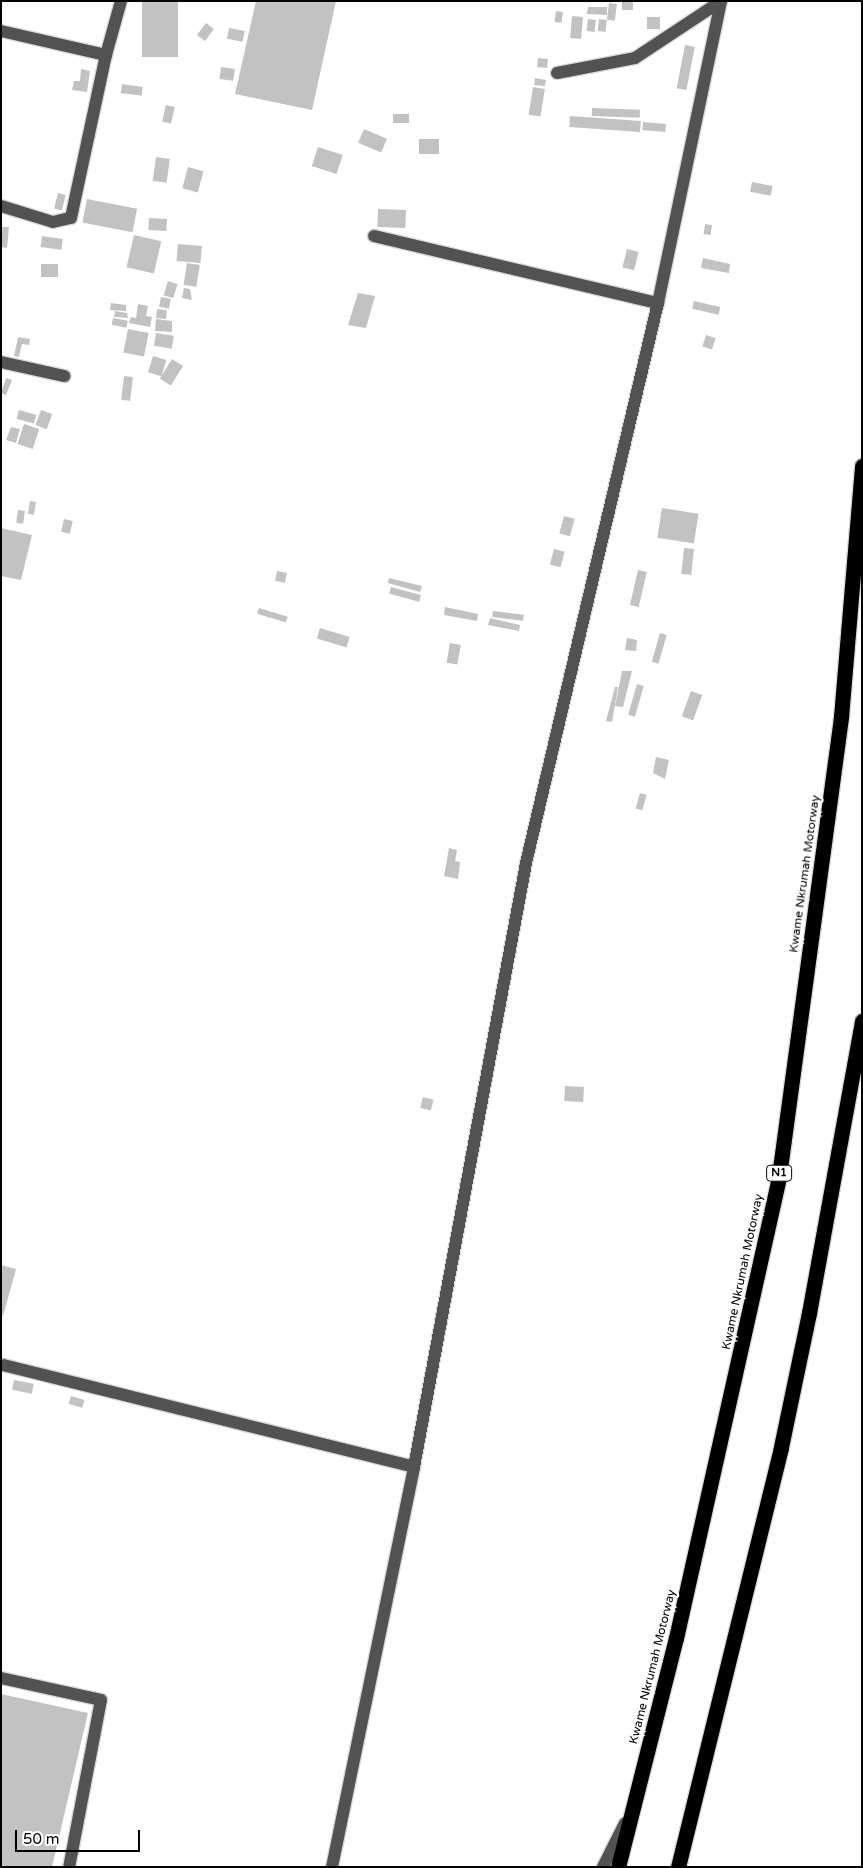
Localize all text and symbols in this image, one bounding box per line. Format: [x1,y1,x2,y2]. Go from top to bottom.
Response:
street label: Kwame Nkrumah Motorway [787,794,823,954]
road number: N1 [765,1164,793,1182]
street label: Kwame Nkrumah Motorway [719,1193,767,1351]
street label: Kwame Nkrumah Motorway [627,1588,679,1746]
scale bar [18,1820,142,1852]
text: 50 m [23,1830,60,1848]

